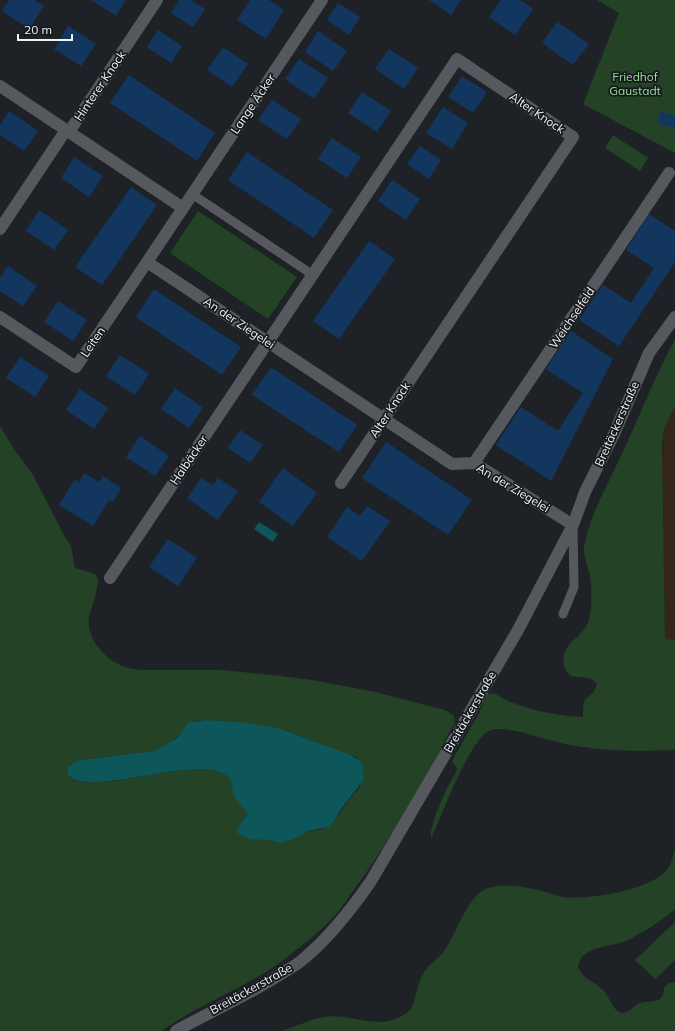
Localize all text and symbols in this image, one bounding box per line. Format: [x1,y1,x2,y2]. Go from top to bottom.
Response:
scale bar [18,16,72,42]
text: 20 m [24,22,52,37]
street label: Hinterer Knock [71,47,129,124]
park label: Friedhof Gaustadt [609,69,661,98]
street label: Lange Äcker [227,70,279,137]
street label: Alter Knock [507,89,568,137]
street label: Weichselfeld [546,284,598,351]
street label: An der Ziegelei [201,293,278,352]
street label: Leiten [77,324,108,360]
street label: Alter Knock [366,378,414,440]
street label: Breitäckerstraße [591,379,642,469]
street label: Halbäcker [167,432,211,487]
street label: An der Ziegelei [474,460,553,515]
street label: Breitäckerstraße [440,668,499,755]
street label: Breitäckerstraße [207,960,295,1017]

